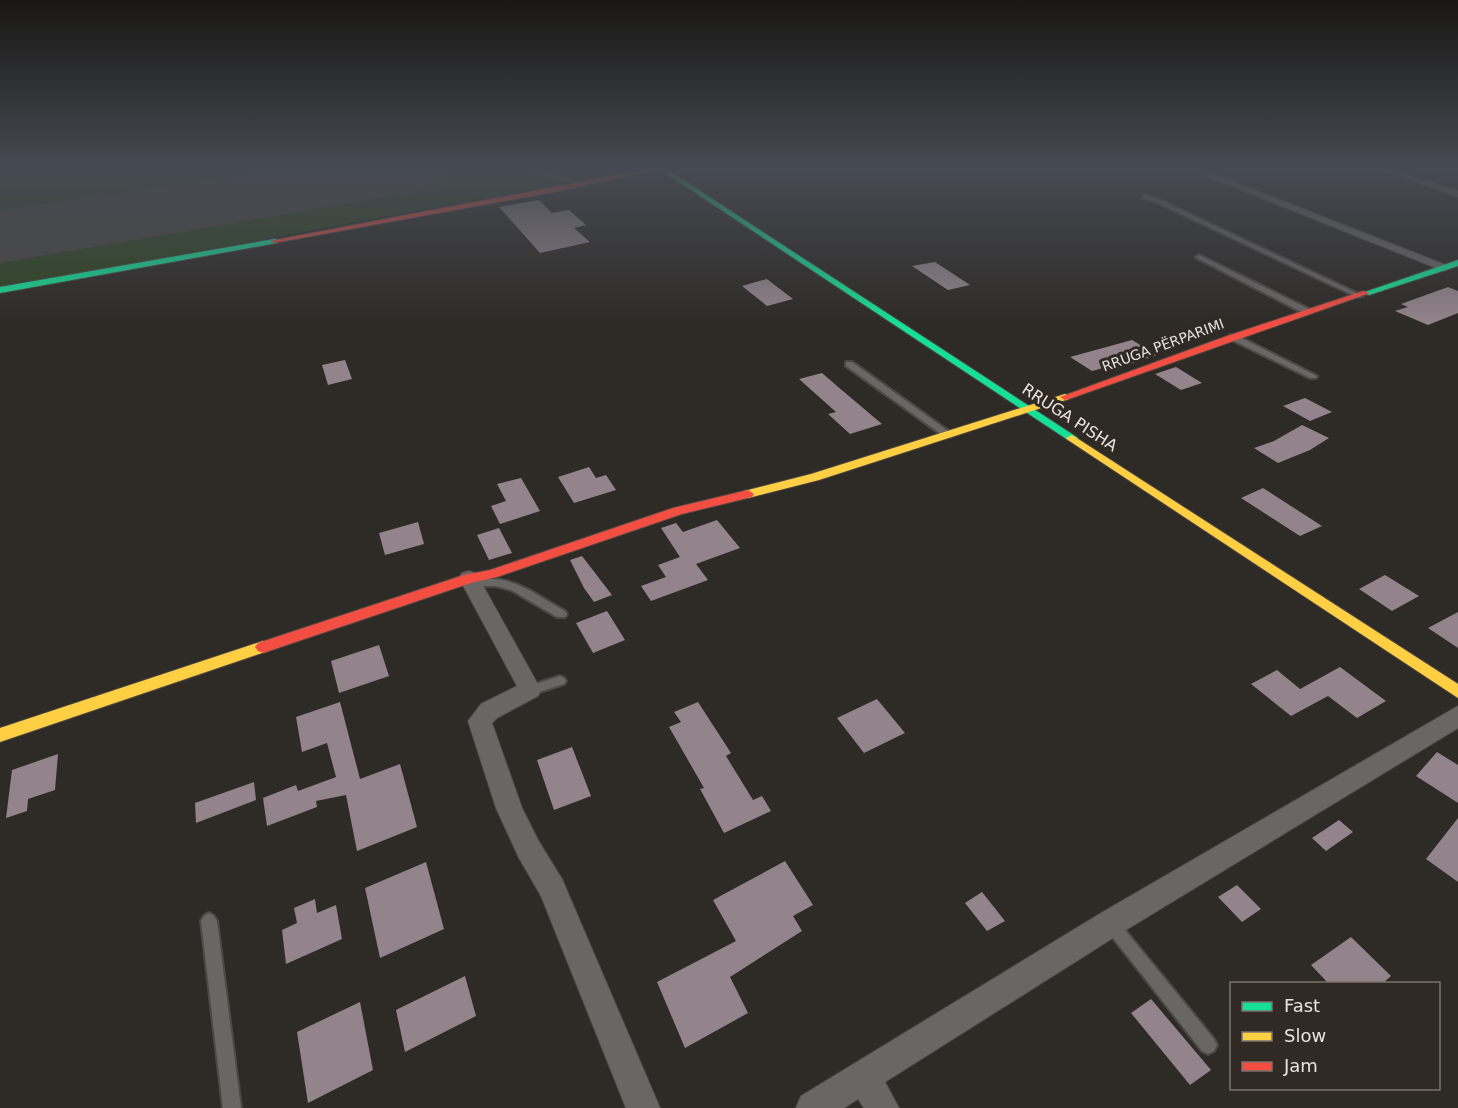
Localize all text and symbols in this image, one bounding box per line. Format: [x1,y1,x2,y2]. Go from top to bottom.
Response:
street label: RRUGA PËRPARIMI [1099,315,1226,375]
street label: RRUGA PISHA [1018,380,1121,455]
legend [1230,982,1440,1090]
text: Fast [1284,995,1320,1016]
text: Slow [1284,1025,1326,1046]
text: Jam [1283,1055,1318,1076]

